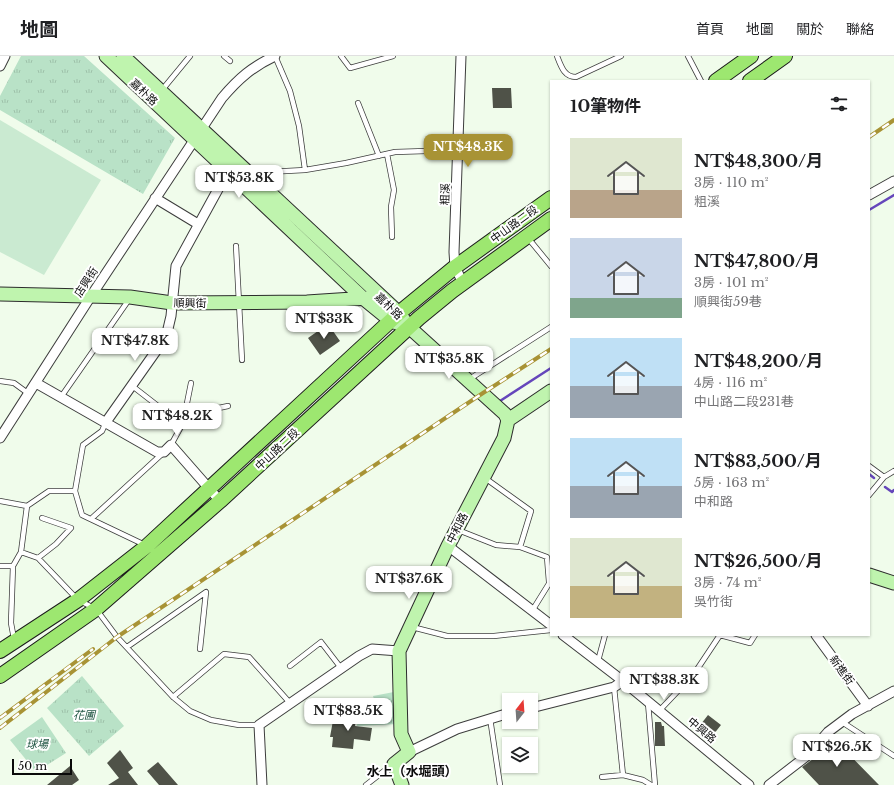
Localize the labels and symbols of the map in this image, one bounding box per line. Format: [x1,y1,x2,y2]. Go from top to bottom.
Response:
street label: 嘉朴路 [127,76,161,108]
pin: NT$48.3K [427,134,509,168]
pin: NT$53.8K [198,165,280,199]
street label: 粗溪 [438,183,452,205]
street label: 中山路二段 [488,202,540,246]
street label: 店興街 [71,264,101,300]
street label: 嘉朴路 [372,290,406,322]
street label: 順興街 [173,296,207,310]
pin: NT$33K [291,306,357,340]
pin: NT$47.8K [94,328,176,362]
pin: NT$35.8K [408,346,490,380]
pin: NT$48.2K [136,403,218,437]
street label: 中山路二段 [252,425,302,473]
street label: 中和路 [443,510,471,546]
pin: NT$37.6K [368,566,450,600]
street label: 新進街 [827,653,857,687]
pin: NT$38.3K [623,667,705,701]
north arrow [502,693,538,729]
pin: NT$83.5K [307,698,389,732]
park label: 花圃 [73,708,97,722]
street label: 中興路 [685,714,719,746]
pin: NT$26.5K [796,734,878,768]
park label: 球場 [26,737,50,751]
scale bar [12,757,72,776]
district label: 水上（水堀頭） [366,763,458,780]

